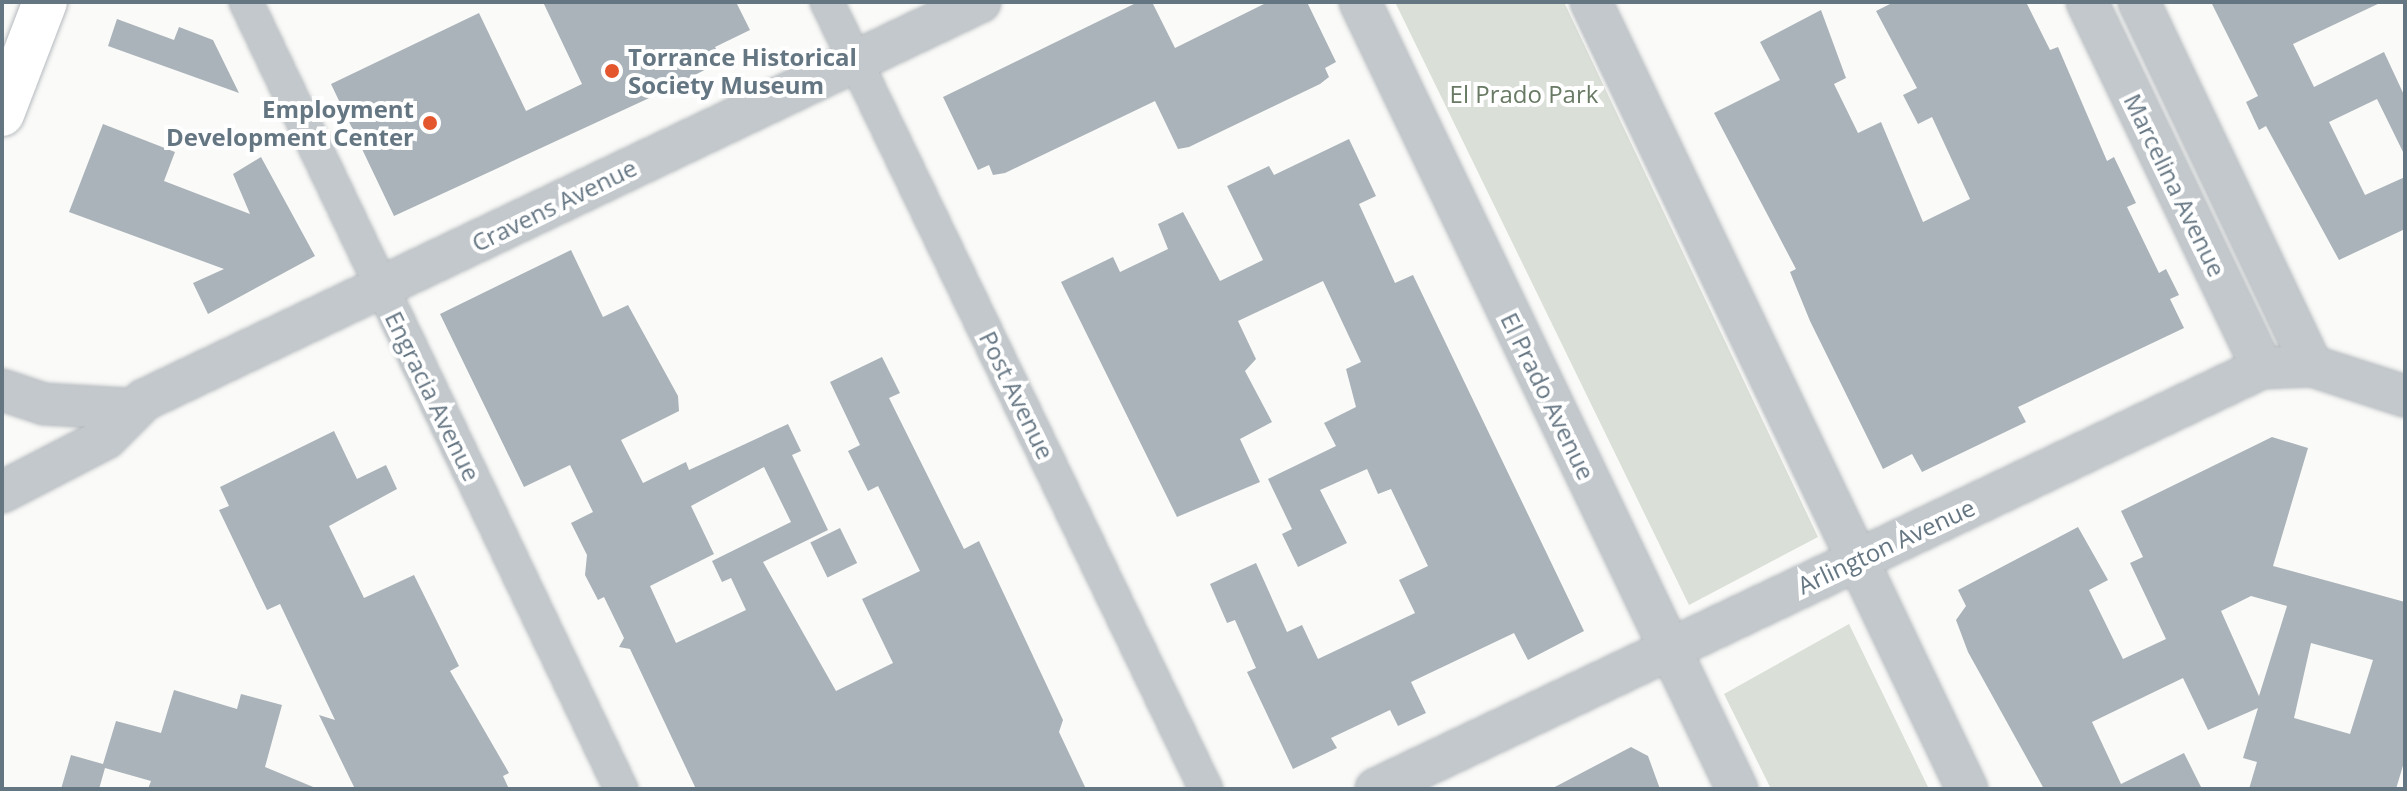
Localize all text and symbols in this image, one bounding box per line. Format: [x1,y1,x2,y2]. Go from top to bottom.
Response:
place label: Torrance Historical Society Museum [628,43,857,99]
marker: Torrance Historical Society Museum [603,62,621,80]
park label: El Prado Park [1450,80,1598,108]
street label: Marcelina Avenue [2118,89,2232,281]
place label: Employment Development Center [166,95,414,151]
marker: Employment Development Center [421,114,439,132]
street label: Cravens Avenue [467,153,641,257]
street label: Engracia Avenue [380,307,486,485]
street label: El Prado Avenue [1495,308,1601,484]
street label: Post Avenue [974,326,1060,464]
street label: Arlington Avenue [1793,492,1979,600]

